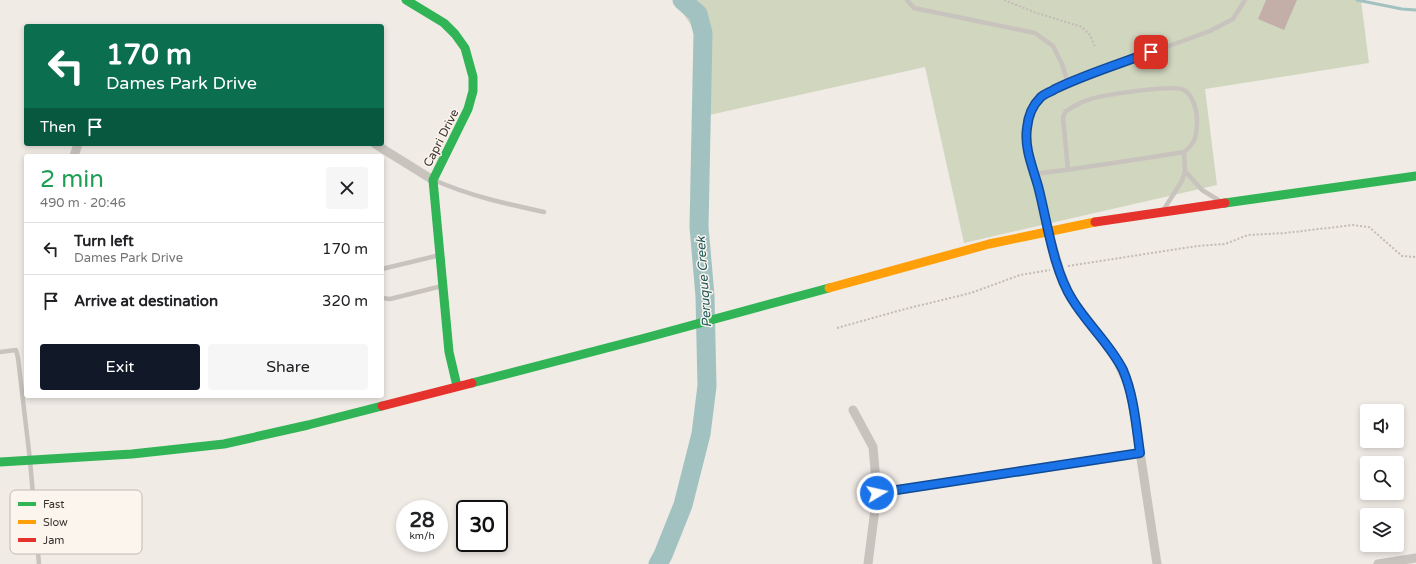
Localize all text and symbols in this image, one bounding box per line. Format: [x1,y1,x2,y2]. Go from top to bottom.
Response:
pin [1134,35,1168,69]
text: 170 m [106,38,192,72]
icon: left [40,40,92,92]
icon: arrive [1140,41,1162,63]
text: Dames Park Drive [106,72,257,94]
street label: Capri Drive [420,107,462,169]
icon: arrive [84,116,106,138]
text: Then [40,118,76,136]
text: 2 min [40,165,104,194]
button: close [326,167,368,209]
text: 490 m · 20:46 [40,195,126,211]
text: Turn left [74,232,134,250]
water label: Peruque Creek [693,235,715,328]
icon: left [40,238,62,260]
text: 170 m [322,240,368,258]
text: Dames Park Drive [74,250,183,266]
icon: arrive [40,290,62,312]
text: Arrive at destination [74,292,218,310]
text: 320 m [322,292,368,310]
button: Exit [40,344,200,390]
button: Share [208,344,368,390]
map controls [1360,404,1404,552]
button: sound [1360,404,1404,448]
button: search [1360,456,1404,500]
position arrow [856,472,898,514]
legend [10,490,142,554]
text: Fast [43,498,64,511]
speed limit sign: 30 [456,500,508,552]
button: layers [1360,508,1404,552]
text: 28 [409,509,435,533]
text: Slow [43,516,68,529]
text: km/h [409,530,435,542]
text: Jam [43,534,64,547]

